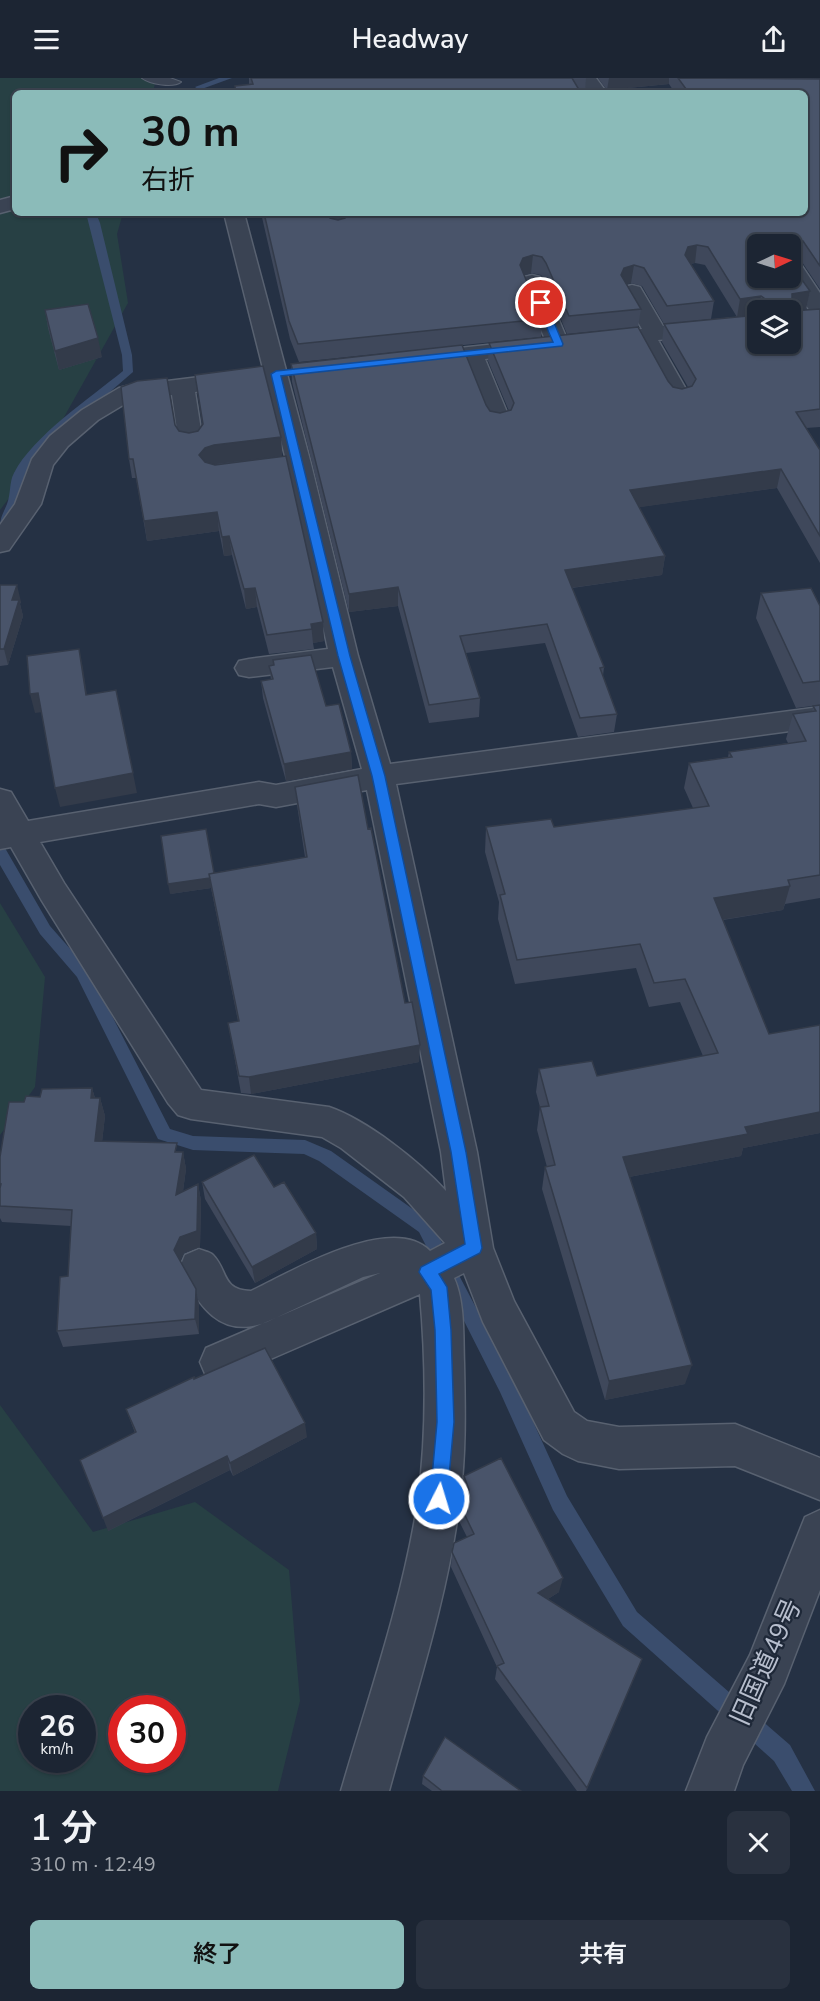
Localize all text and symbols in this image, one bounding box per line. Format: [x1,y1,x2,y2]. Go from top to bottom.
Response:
text: Headway [352,21,468,58]
icon: menu [30,23,63,56]
icon: share [757,23,790,56]
text: 30 m [141,104,240,161]
icon: right [42,114,120,192]
text: 右折 [141,162,195,199]
north arrow [747,234,801,288]
map controls [747,234,801,354]
pin [515,277,566,328]
icon: arrive [524,286,557,319]
button: layers [747,300,801,354]
position arrow [407,1467,471,1531]
street label: 旧国道49号 [723,1593,809,1731]
speed limit sign: 30 [108,1695,186,1773]
text: 26 [39,1706,75,1747]
text: km/h [40,1739,74,1759]
text: 1 分 [30,1804,97,1853]
button: close [727,1811,790,1874]
text: 310 m · 12:49 [30,1851,156,1878]
button: 終了 [30,1920,404,1989]
button: 共有 [416,1920,790,1989]

